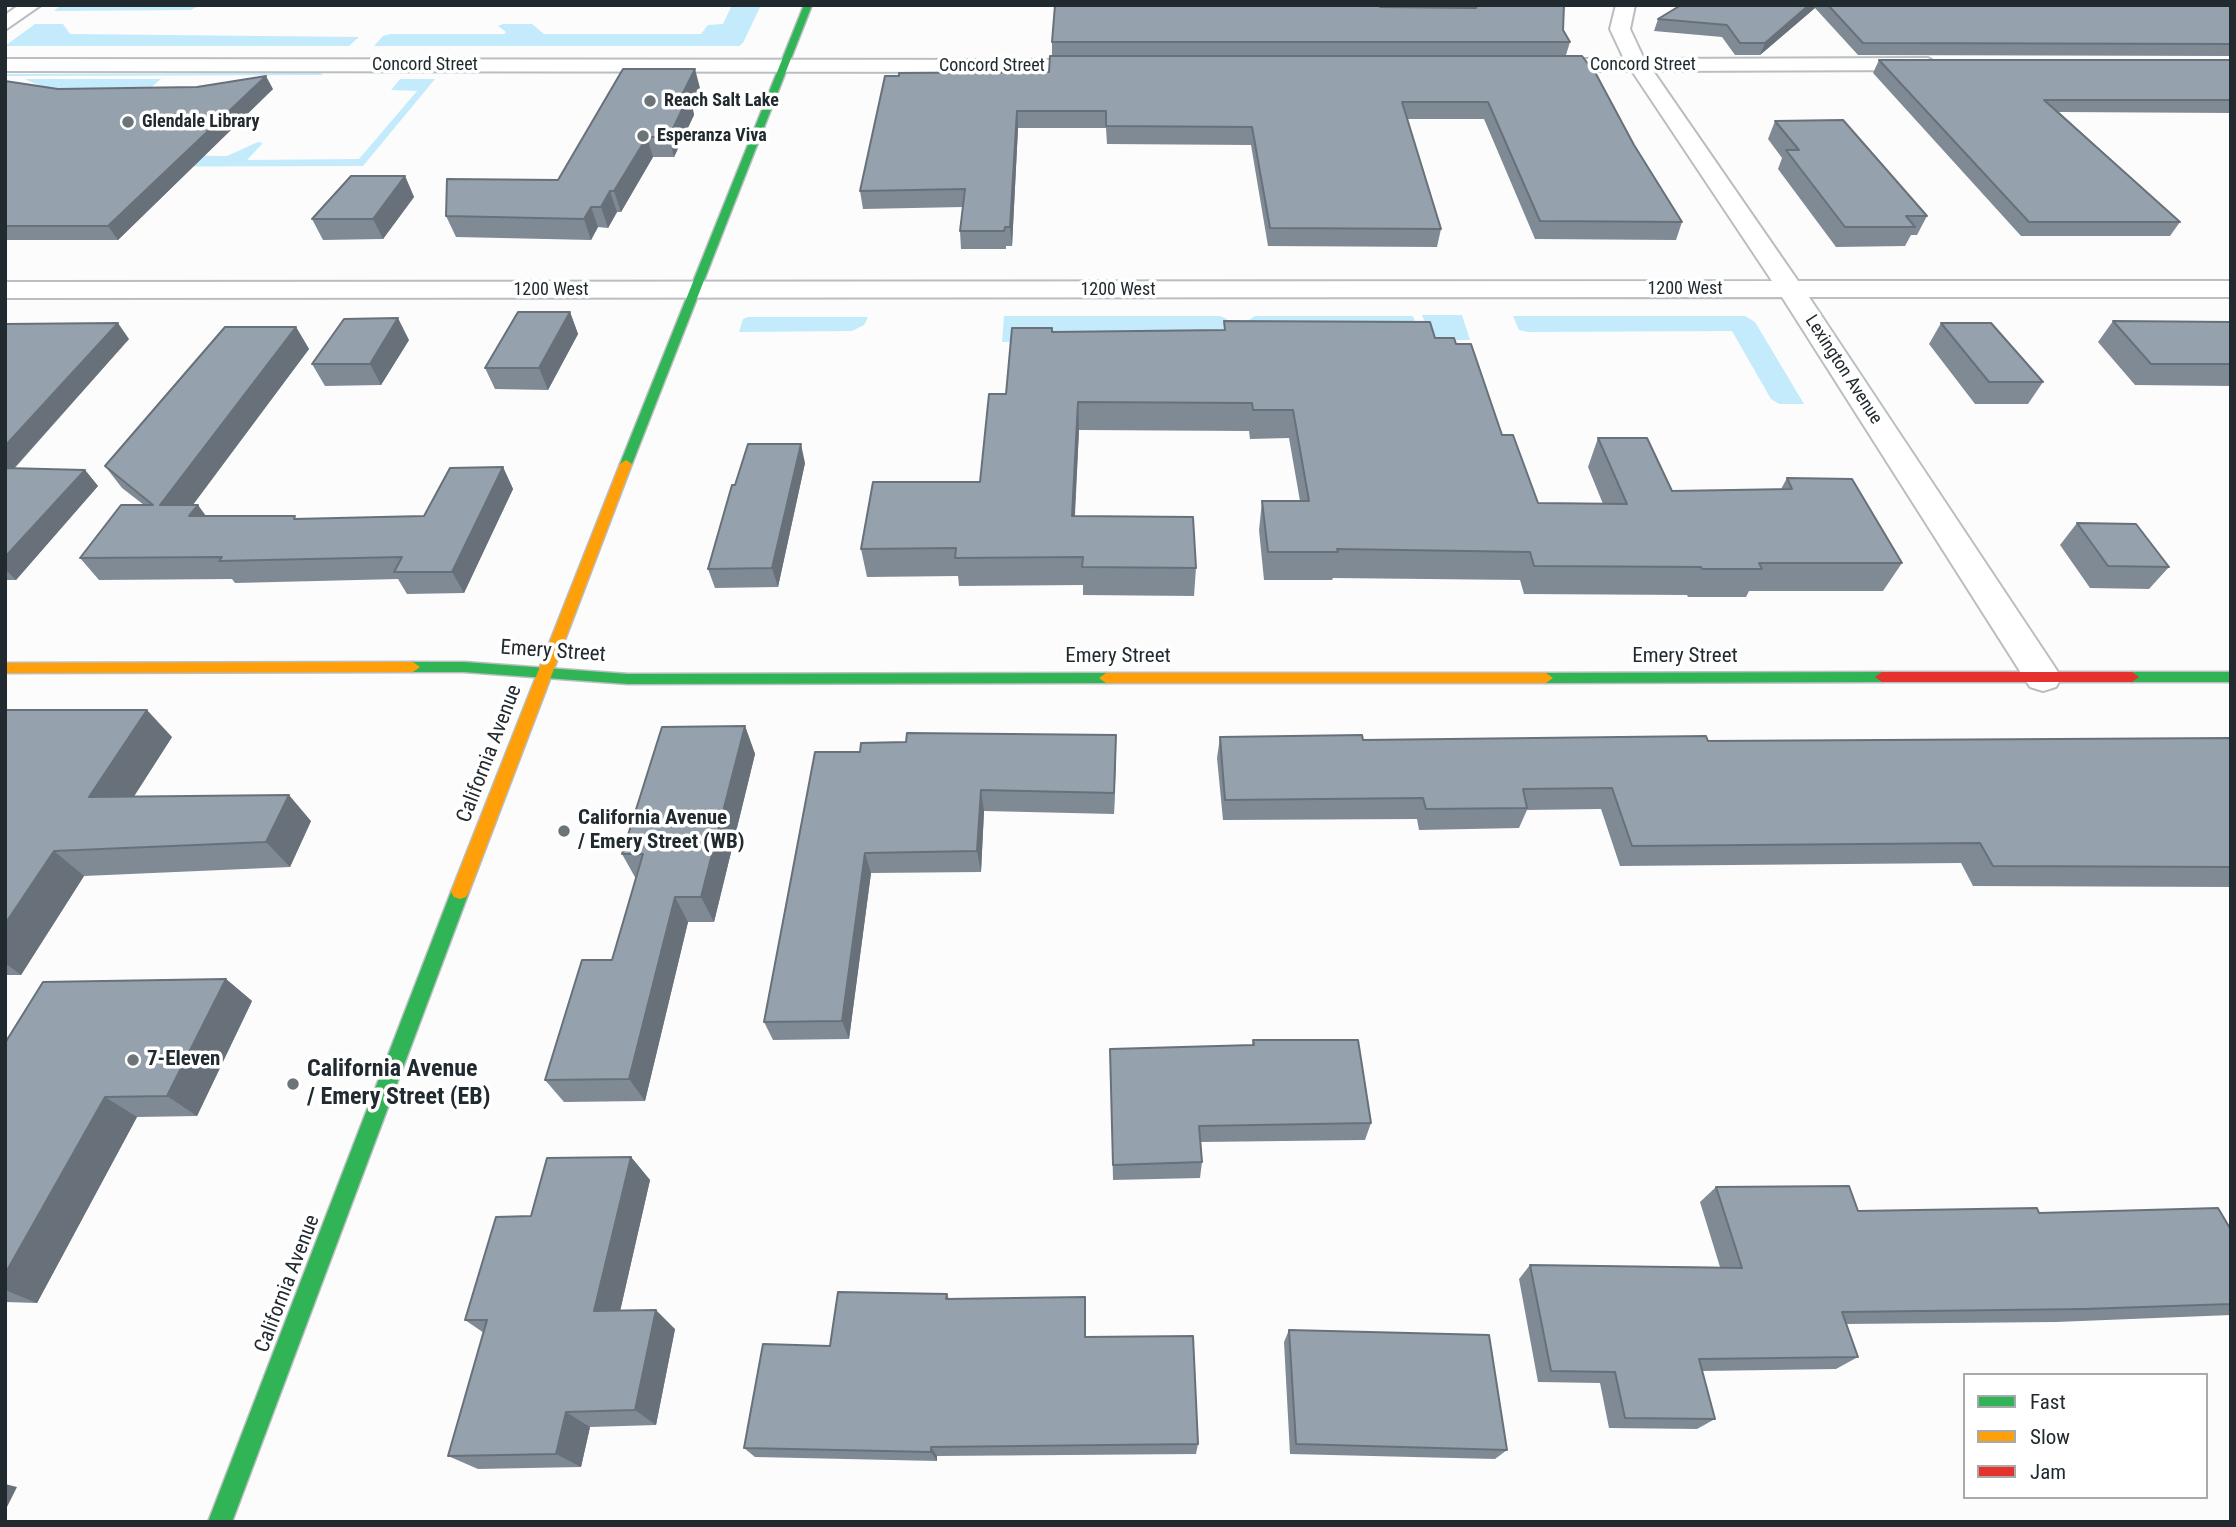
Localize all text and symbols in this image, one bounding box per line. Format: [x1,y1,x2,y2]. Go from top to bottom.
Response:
street label: Concord Street [372,54,478,76]
street label: Concord Street [1590,54,1696,76]
street label: Concord Street [939,55,1045,77]
place label: Reach Salt Lake [664,90,779,112]
marker: Reach Salt Lake [642,93,658,109]
place label: Glendale Library [142,111,260,133]
marker: Glendale Library [120,114,136,130]
place label: Esperanza Viva [657,125,767,147]
marker: Esperanza Viva [635,128,651,144]
street label: 1200 West [1647,278,1723,300]
street label: 1200 West [513,279,589,301]
street label: 1200 West [1080,279,1156,301]
street label: Lexington Avenue [1800,311,1886,429]
street label: Emery Street [500,636,606,668]
street label: Emery Street [1065,644,1171,670]
street label: Emery Street [1632,644,1738,670]
street label: California Avenue [452,682,528,826]
place label: California Avenue / Emery Street (WB) [578,806,744,856]
marker: California Avenue / Emery Street (WB) [556,823,572,839]
place label: 7-Eleven [147,1047,220,1073]
marker: 7-Eleven [125,1052,141,1068]
place label: California Avenue / Emery Street (EB) [307,1056,491,1112]
marker: California Avenue / Emery Street (EB) [285,1076,301,1092]
street label: California Avenue [250,1212,326,1356]
legend [1963,1373,2208,1499]
text: Fast [2030,1390,2066,1414]
text: Slow [2030,1425,2070,1449]
text: Jam [2030,1460,2066,1484]

